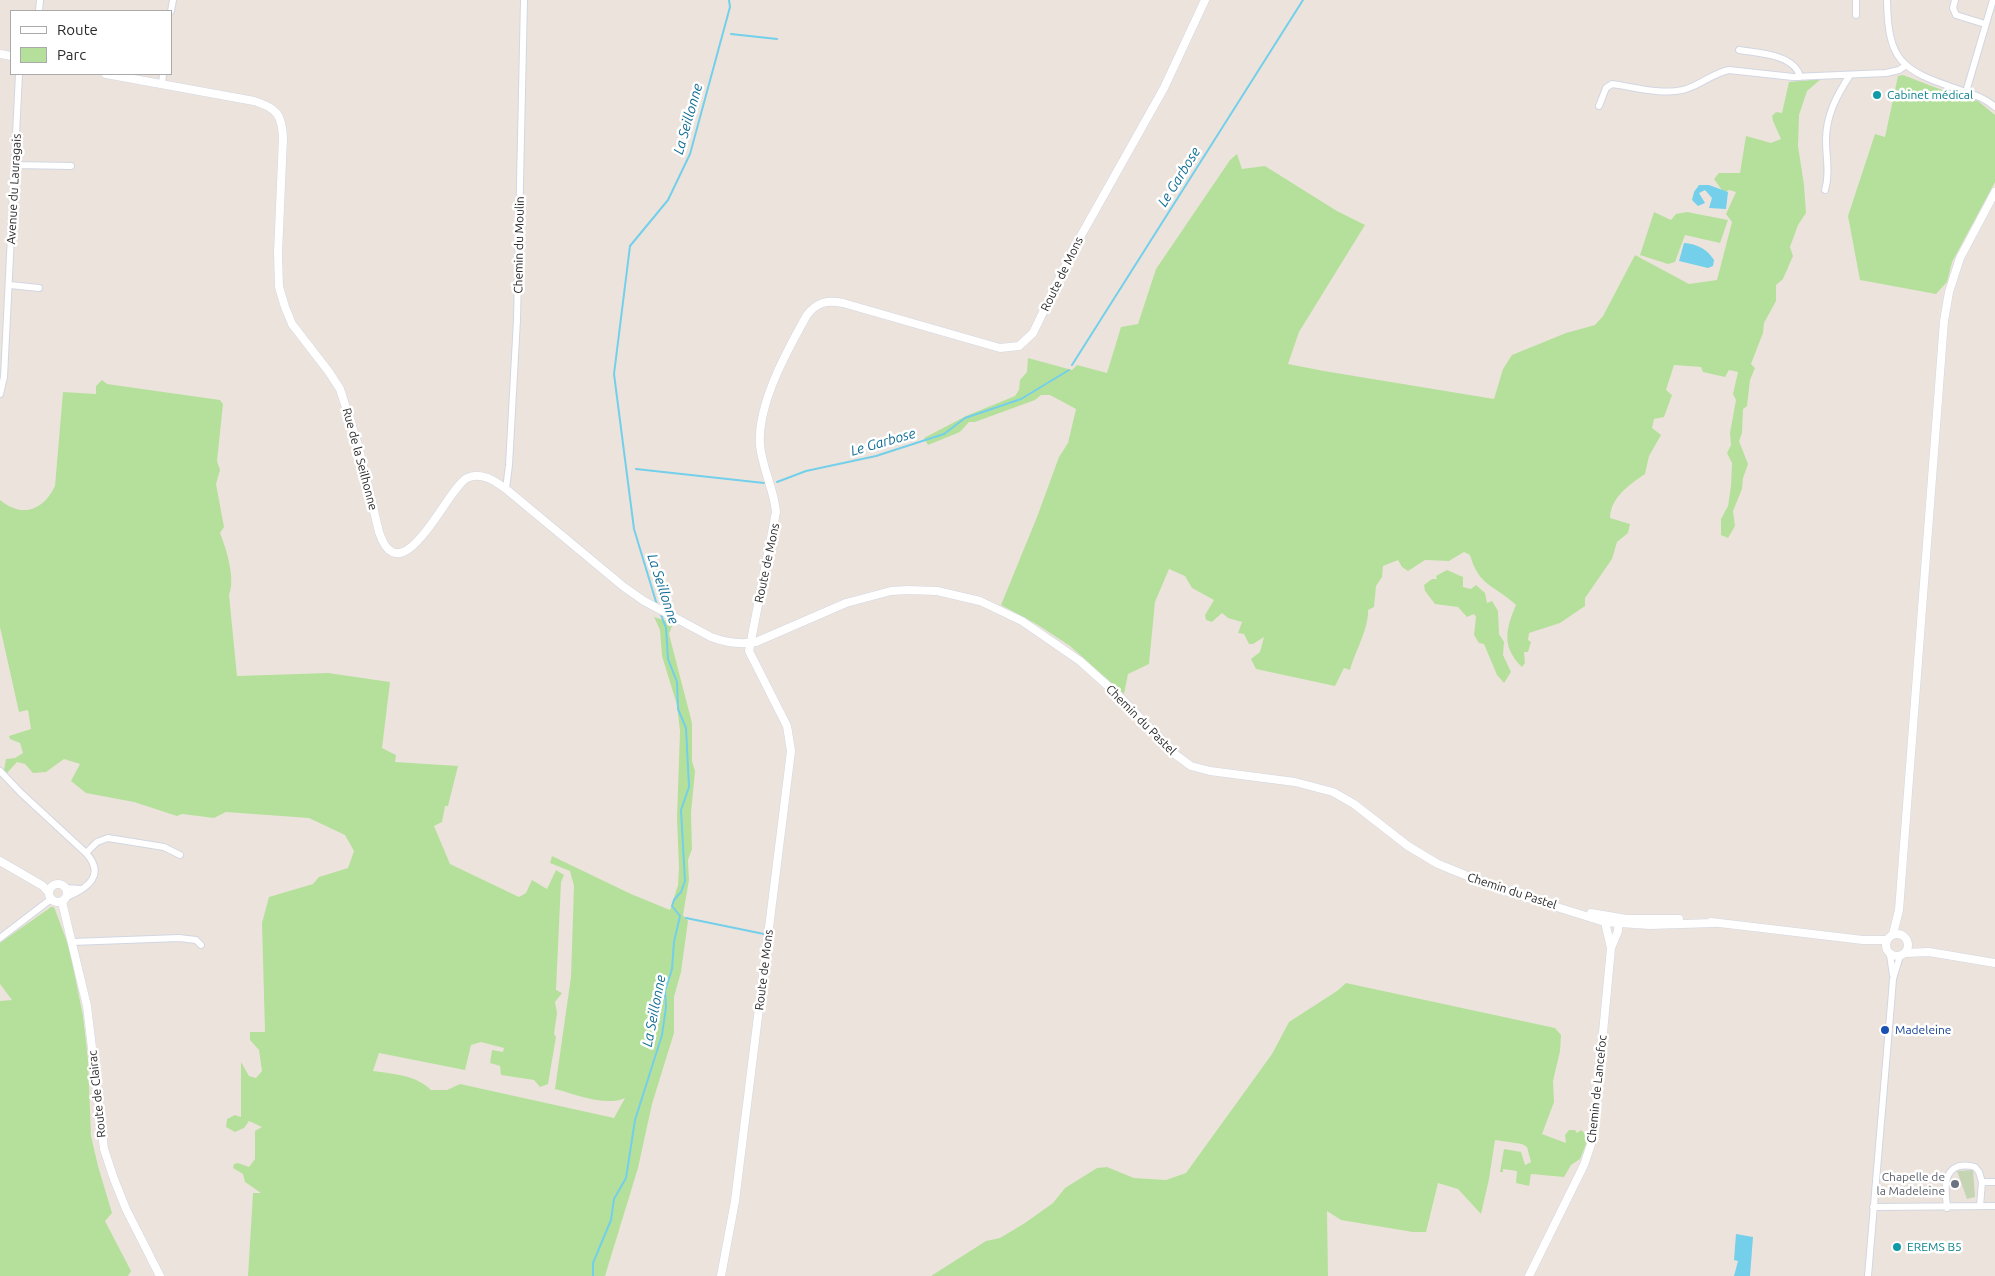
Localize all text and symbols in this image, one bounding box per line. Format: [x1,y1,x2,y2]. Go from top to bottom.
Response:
legend [10,10,172,75]
text: Route [57,21,98,38]
text: Parc [57,46,86,63]
water label: La Seillonne [670,82,706,156]
place label: Cabinet médical [1887,88,1973,102]
marker: Cabinet médical [1871,89,1883,101]
street label: Avenue du Lauragais [4,133,24,245]
water label: Le Garbose [1154,144,1204,210]
street label: Chemin du Moulin [511,196,527,294]
street label: Route de Mons [1038,234,1086,314]
street label: Rue de la Seilhonne [339,406,381,512]
water label: Le Garbose [849,425,917,459]
street label: Route de Mons [752,522,782,604]
water label: La Seillonne [644,552,682,626]
street label: Chemin du Pastel [1103,682,1179,758]
street label: Chemin du Pastel [1465,870,1559,912]
street label: Route de Mons [752,929,776,1011]
water label: La Seillonne [639,974,669,1048]
place label: Madeleine [1895,1023,1951,1037]
marker: Madeleine [1879,1024,1891,1036]
street label: Chemin de Lancefoc [1584,1034,1610,1144]
street label: Route de Clairac [85,1050,109,1138]
place label: Chapelle de la Madeleine [1877,1170,1945,1198]
marker: Chapelle de la Madeleine [1949,1178,1961,1190]
place label: EREMS B5 [1907,1240,1962,1254]
marker: EREMS B5 [1891,1241,1903,1253]

